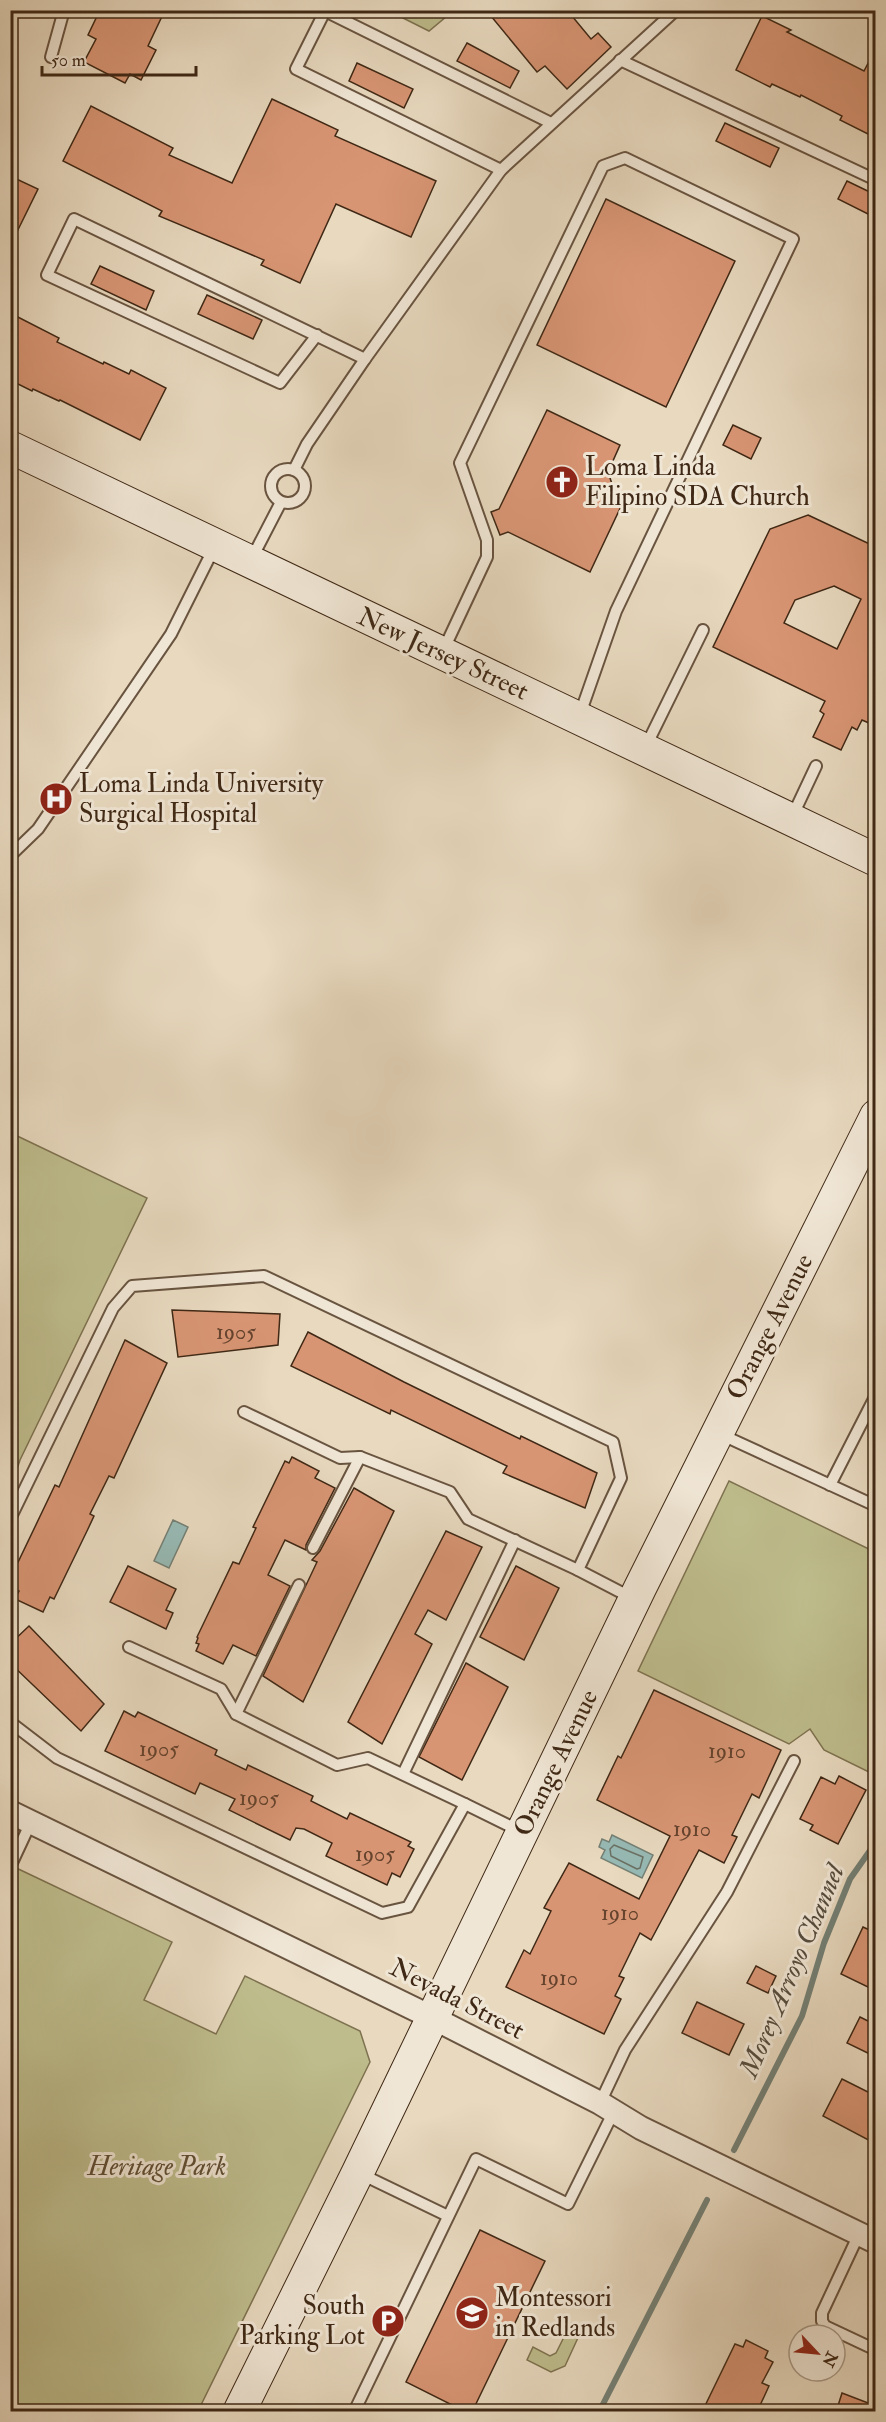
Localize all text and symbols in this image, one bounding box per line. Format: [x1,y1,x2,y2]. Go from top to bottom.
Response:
scale bar [42,39,196,77]
text: 50 m [51,49,86,72]
place label: Loma Linda Filipino SDA Church [585,451,810,514]
church icon: Loma Linda Filipino SDA Church [544,464,580,500]
street label: New Jersey Street [352,600,534,708]
place label: Loma Linda University Surgical Hospital [79,768,324,831]
hospital icon: Loma Linda University Surgical Hospital [38,781,74,817]
street label: Orange Avenue [720,1249,820,1405]
house number: 1905 [216,1318,256,1346]
street label: Orange Avenue [507,1684,605,1842]
house number: 1905 [139,1735,179,1763]
house number: 1910 [708,1737,746,1765]
house number: 1905 [239,1784,279,1812]
house number: 1910 [673,1815,711,1843]
house number: 1905 [355,1840,395,1868]
water label: Morey Arroyo Channel [732,1857,853,2084]
house number: 1910 [601,1899,639,1927]
street label: Nevada Street [384,1951,530,2047]
house number: 1910 [540,1964,578,1992]
park label: Heritage Park [87,2151,226,2183]
place label: Montessori in Redlands [495,2282,615,2344]
place label: South Parking Lot [239,2290,365,2352]
school or university icon: Montessori in Redlands [454,2295,490,2331]
parking icon: South Parking Lot [370,2303,406,2339]
north arrow [787,2323,847,2383]
text: N [817,2347,842,2371]

